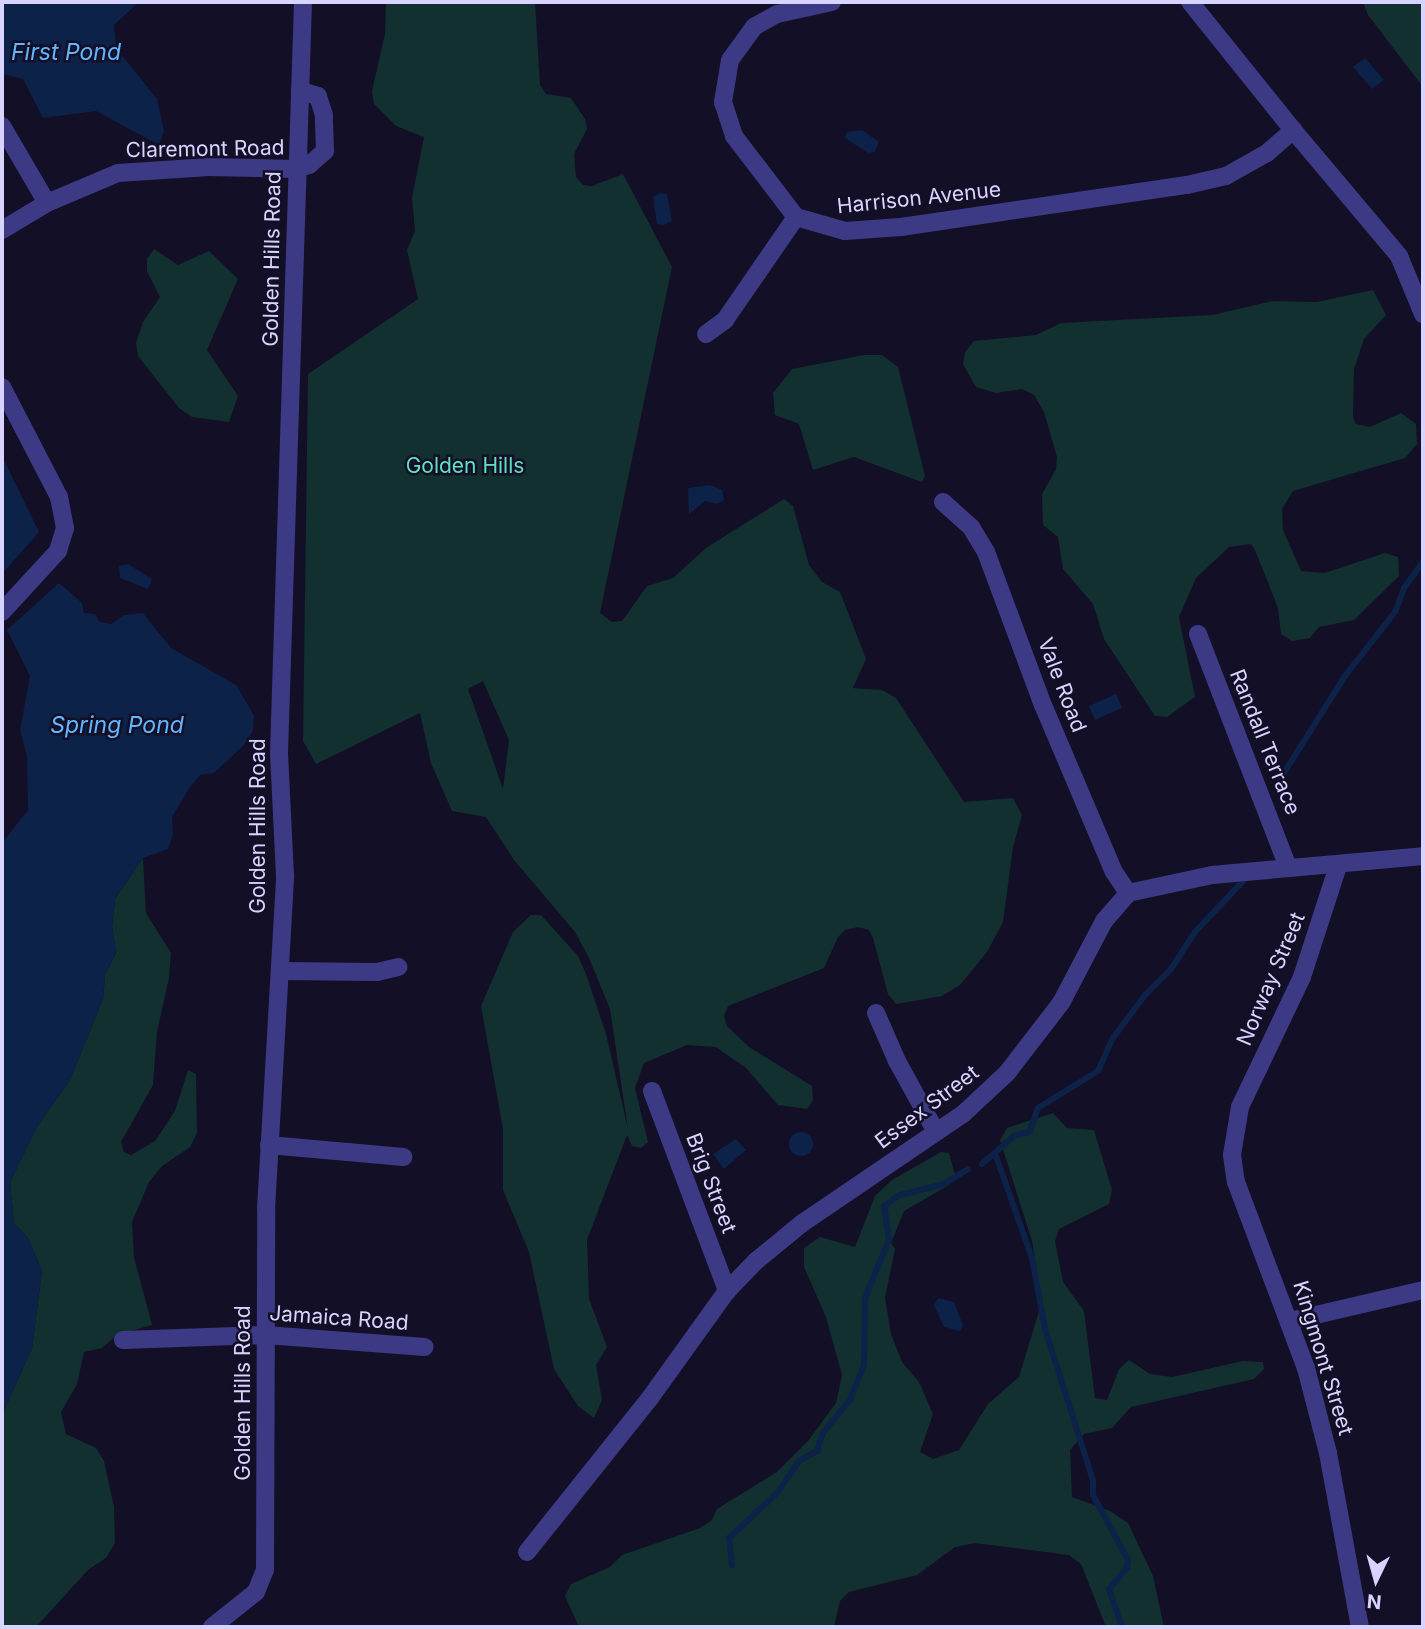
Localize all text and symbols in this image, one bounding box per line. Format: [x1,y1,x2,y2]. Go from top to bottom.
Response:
water label: First Pond [11,38,121,66]
street label: Claremont Road [125,135,285,163]
street label: Golden Hills Road [258,171,286,347]
street label: Harrison Avenue [836,177,1002,219]
park label: Golden Hills [406,453,524,479]
street label: Vale Road [1032,634,1092,736]
street label: Randall Terrace [1224,666,1306,818]
water label: Spring Pond [50,711,184,739]
street label: Golden Hills Road [245,738,271,914]
street label: Norway Street [1232,909,1310,1049]
street label: Essex Street [870,1060,984,1154]
street label: Brig Street [680,1129,742,1237]
street label: Kingmont Street [1288,1278,1358,1438]
street label: Jamaica Road [268,1301,410,1335]
street label: Golden Hills Road [230,1305,256,1481]
north arrow [1341,1545,1411,1615]
text: N [1366,1589,1382,1614]

